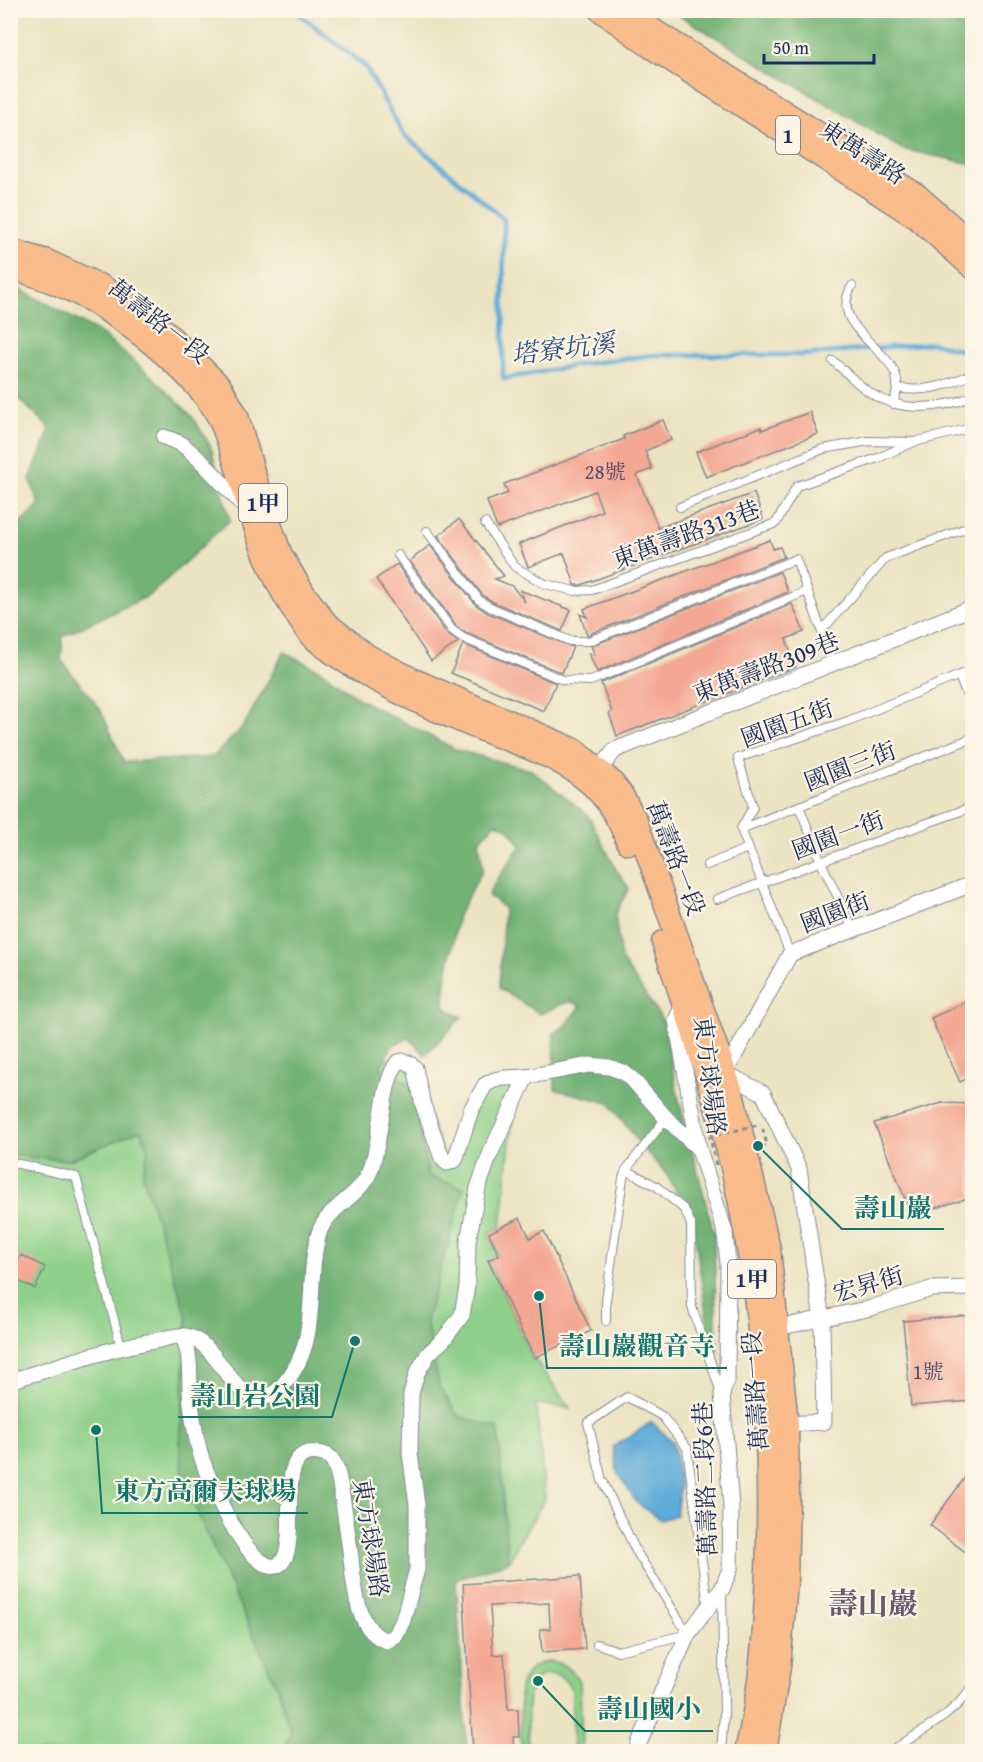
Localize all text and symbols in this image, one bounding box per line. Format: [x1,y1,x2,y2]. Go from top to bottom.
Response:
scale bar [764,27,874,65]
text: 50 m [773,34,809,61]
street label: 東萬壽路 [813,111,913,193]
road number: 1 [776,116,800,154]
street label: 萬壽路一段 [101,270,217,372]
water label: 塔寮坑溪 [509,322,620,374]
house number: 28號 [584,456,626,487]
road number: 1甲 [239,484,287,522]
street label: 東萬壽路313巷 [607,491,765,577]
street label: 東萬壽路309巷 [688,623,844,711]
street label: 國園五街 [736,690,838,756]
street label: 國園三街 [799,732,901,800]
street label: 萬壽路一段 [638,796,714,920]
street label: 國園一街 [787,802,889,868]
street label: 國園街 [795,883,875,941]
street label: 東方球場路 [685,1014,735,1138]
callout: 壽山巖 [842,1185,944,1229]
text: 壽山巖 [854,1188,932,1227]
street label: 宏昇街 [829,1257,907,1311]
road number: 1甲 [728,1260,776,1298]
callout: 壽山巖觀音寺 [547,1324,727,1368]
text: 壽山巖觀音寺 [559,1326,715,1365]
street label: 萬壽路一段 [733,1330,777,1452]
house number: 1號 [912,1356,944,1387]
callout: 壽山岩公園 [178,1373,332,1417]
text: 壽山岩公園 [190,1376,320,1415]
street label: 萬壽路二段6巷 [685,1401,725,1557]
callout: 東方高爾夫球場 [102,1469,308,1513]
text: 東方高爾夫球場 [114,1471,296,1510]
street label: 東方球場路 [344,1476,398,1600]
district label: 壽山巖 [828,1581,918,1625]
callout: 壽山國小 [585,1687,713,1731]
text: 壽山國小 [597,1689,701,1728]

